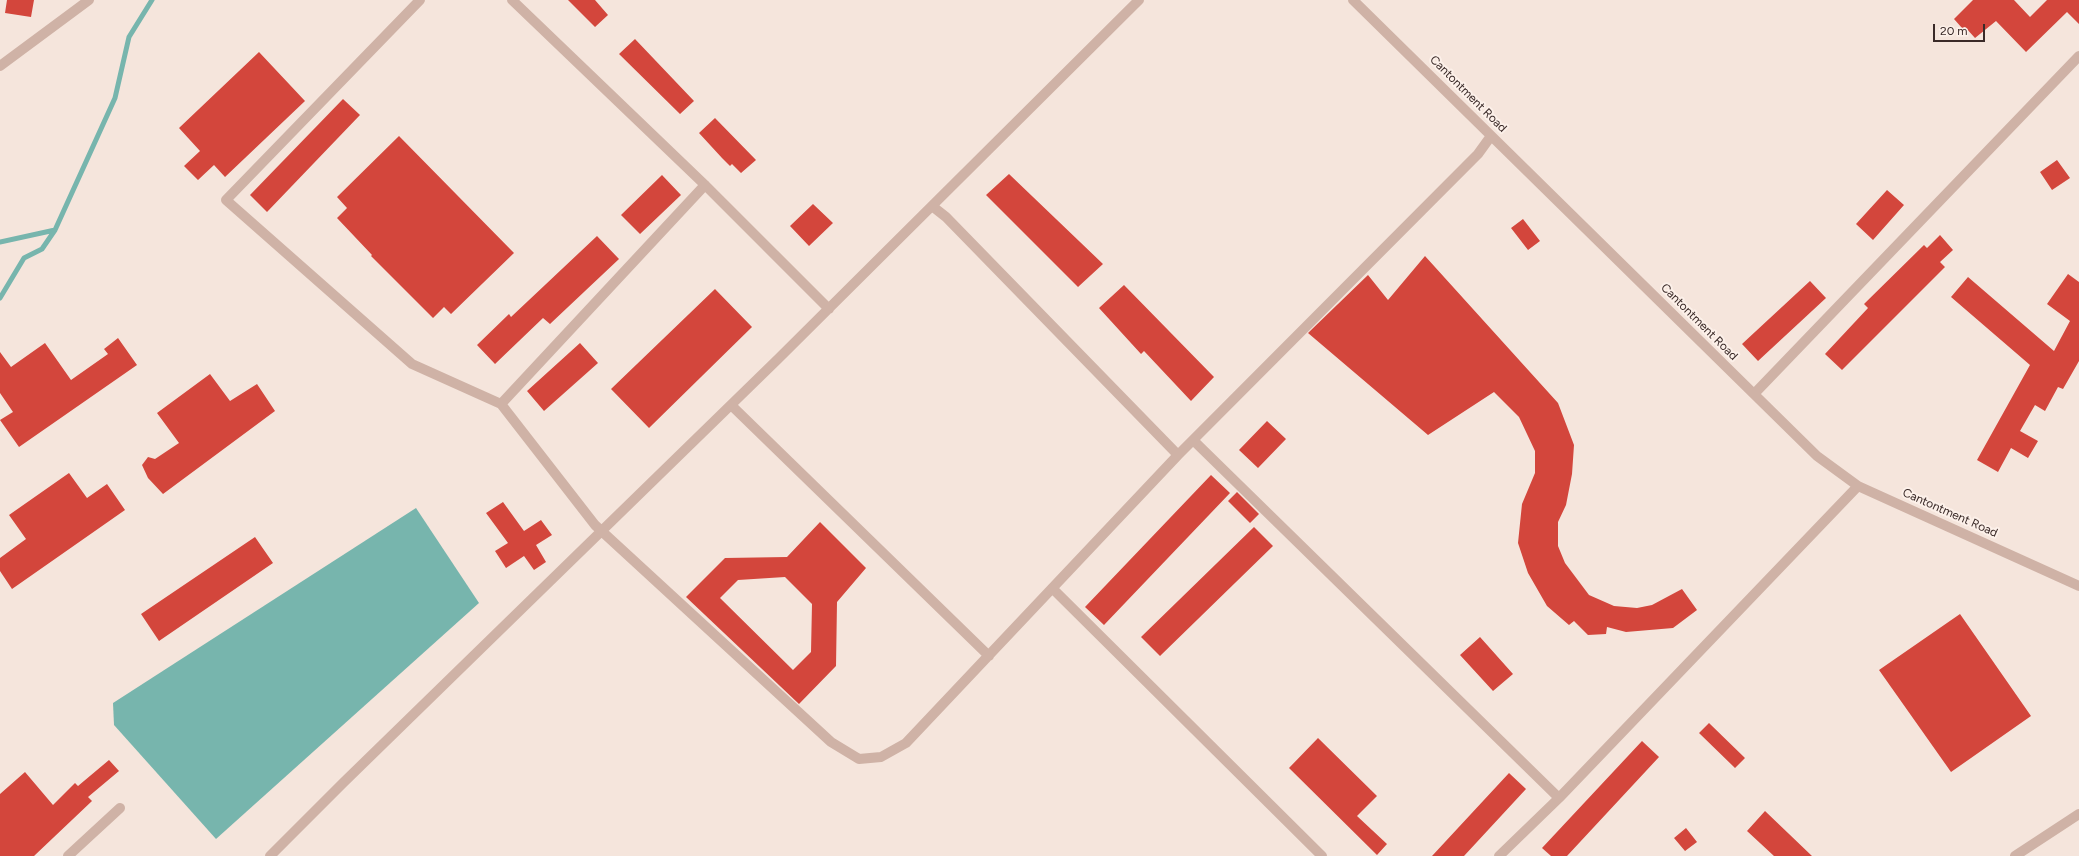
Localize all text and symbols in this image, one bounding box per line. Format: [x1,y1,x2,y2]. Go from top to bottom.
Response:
scale bar [1935,16,1987,42]
text: 20 m [1940,24,1968,38]
street label: Cantontment Road [1427,53,1509,135]
street label: Cantontment Road [1658,281,1740,363]
street label: Cantontment Road [1900,486,2000,540]

